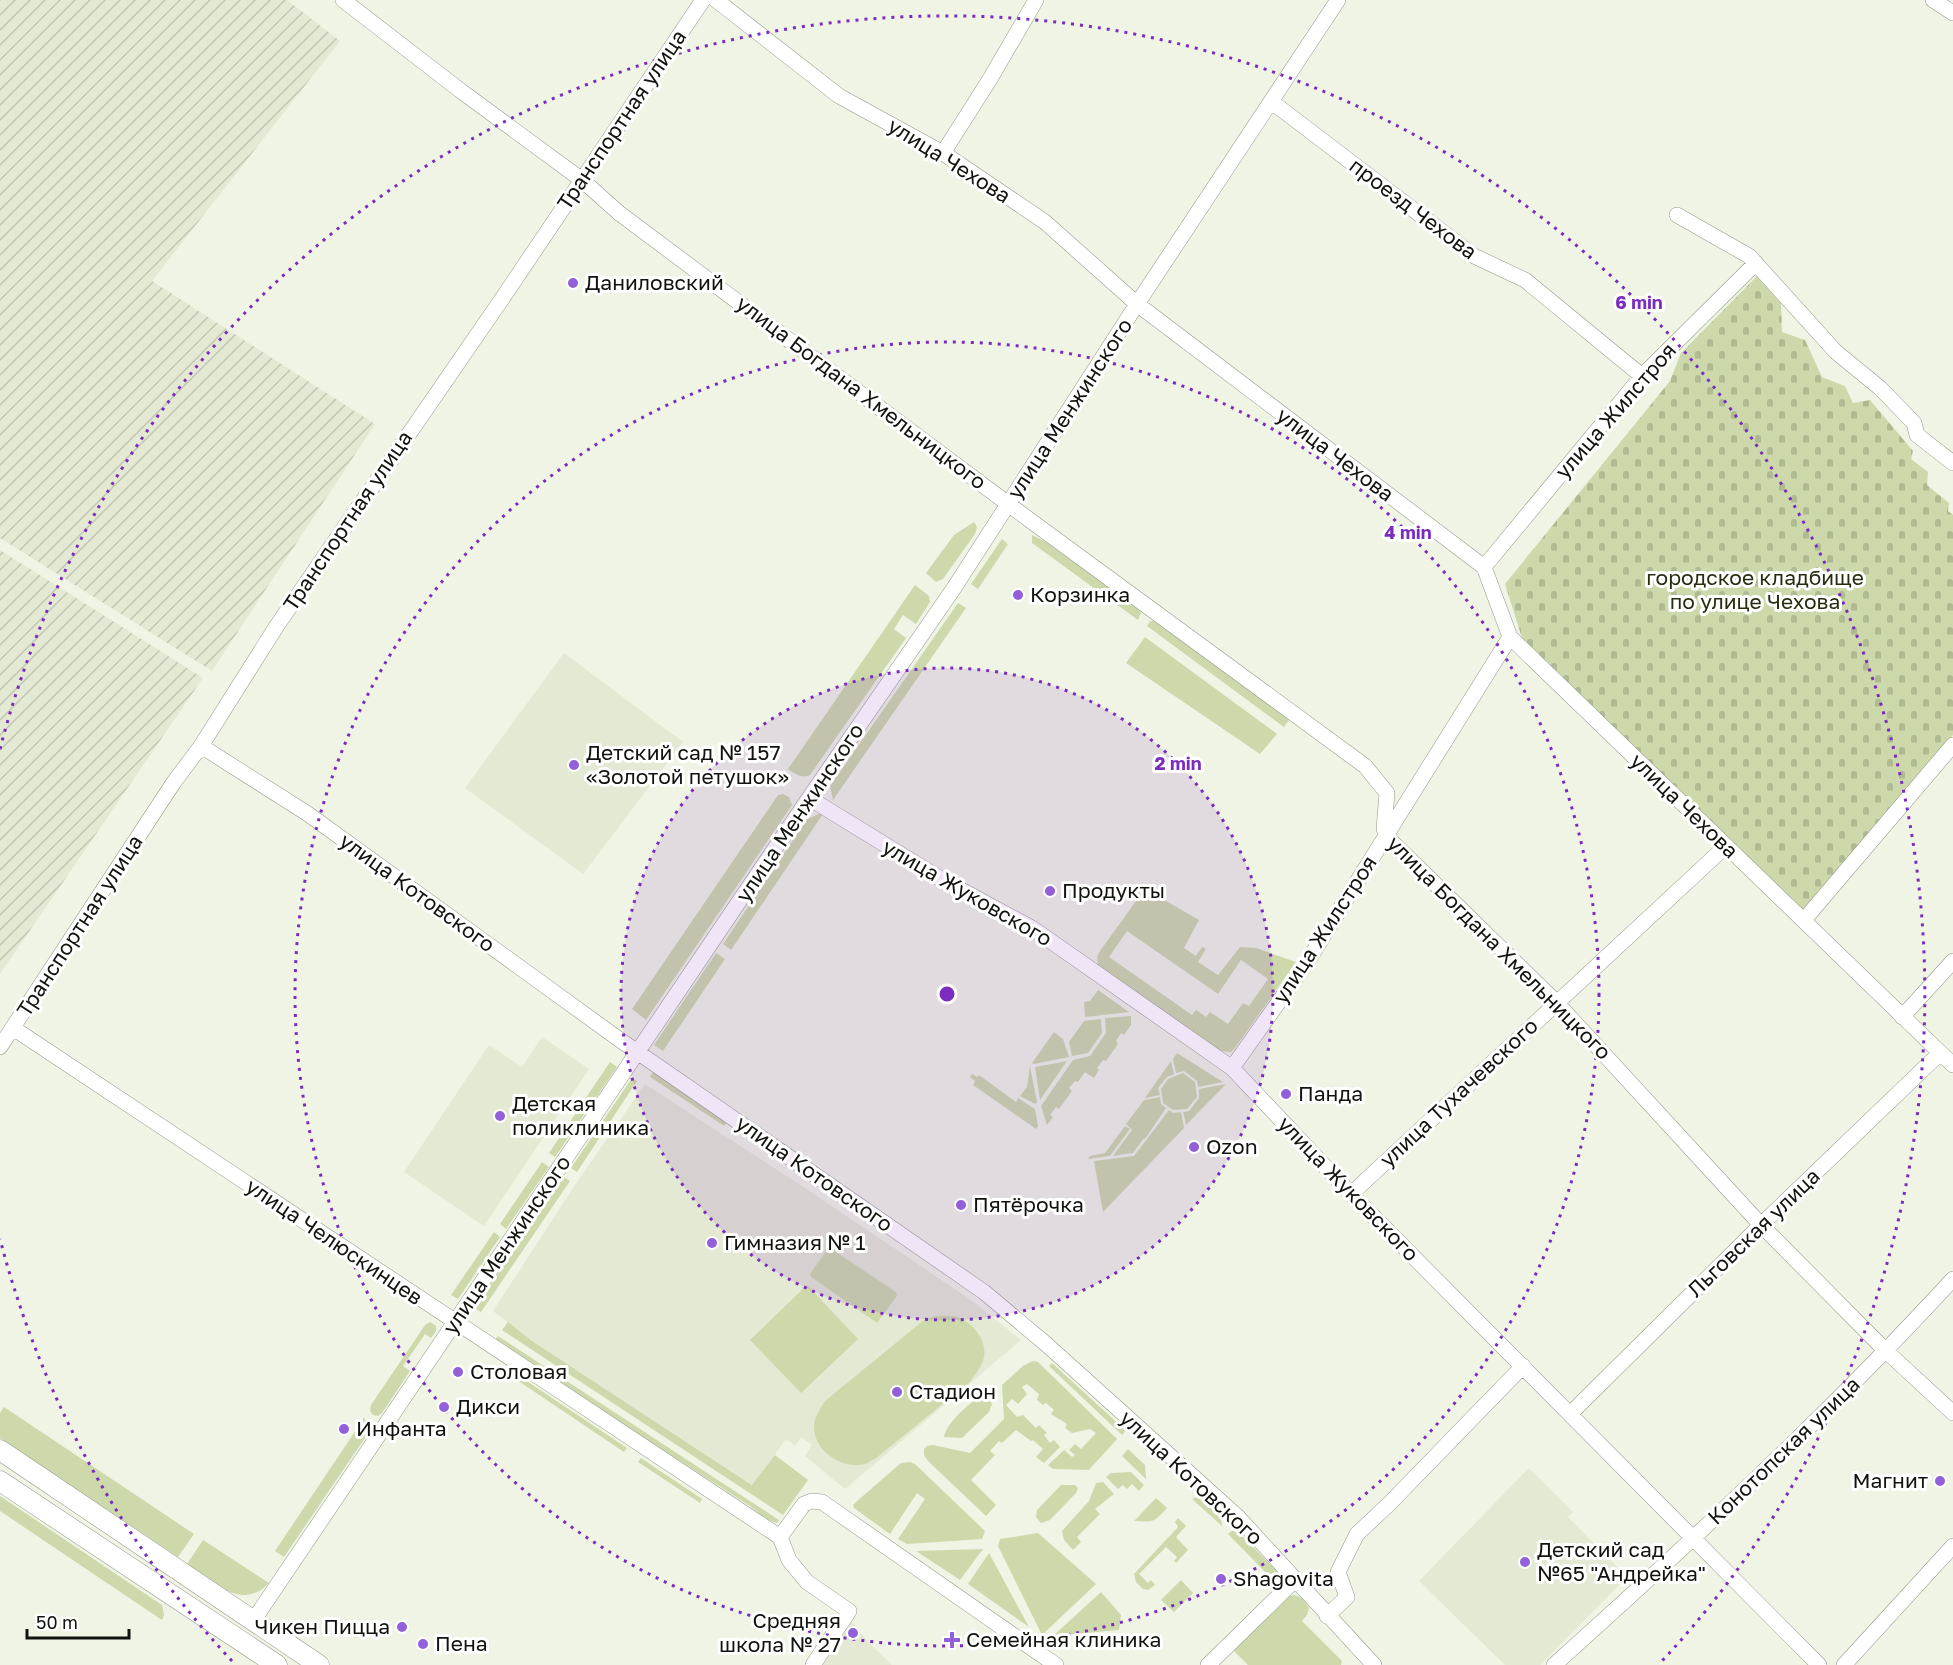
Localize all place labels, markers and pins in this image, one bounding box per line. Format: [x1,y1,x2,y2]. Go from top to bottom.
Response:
place label: Даниловский [585,269,724,295]
marker: Даниловский [566,276,580,290]
place label: Корзинка [1030,581,1130,607]
marker: Корзинка [1011,588,1025,602]
place label: Детский сад № 157 «Золотой петушок» [586,739,789,789]
marker: Детский сад № 157 «Золотой петушок» [567,758,581,772]
place label: Продукты [1062,877,1165,903]
marker: Продукты [1043,884,1057,898]
centre of rings [937,984,957,1004]
place label: Панда [1298,1080,1363,1106]
marker: Панда [1279,1087,1293,1101]
place label: Детская поликлиника [512,1090,649,1140]
marker: Детская поликлиника [493,1109,507,1123]
place label: Ozon [1206,1133,1258,1159]
marker: Ozon [1187,1140,1201,1154]
place label: Пятёрочка [973,1191,1084,1217]
marker: Пятёрочка [954,1198,968,1212]
place label: Гимназия № 1 [724,1229,866,1255]
marker: Гимназия № 1 [705,1236,719,1250]
place label: Столовая [470,1358,567,1384]
marker: Столовая [451,1365,465,1379]
place label: Стадион [909,1378,996,1404]
marker: Стадион [890,1385,904,1399]
place label: Дикси [456,1393,520,1419]
marker: Дикси [437,1400,451,1414]
place label: Инфанта [356,1415,447,1441]
marker: Инфанта [337,1422,351,1436]
place label: Магнит [1853,1467,1928,1493]
marker: Магнит [1933,1474,1947,1488]
place label: Детский сад №65 "Андрейка" [1537,1536,1706,1586]
marker: Детский сад №65 "Андрейка" [1518,1555,1532,1569]
place label: Shagovita [1233,1565,1334,1591]
marker: Shagovita [1214,1572,1228,1586]
place label: Средняя школа № 27 [719,1607,841,1657]
place label: Чикен Пицца [255,1613,390,1639]
marker: Чикен Пицца [395,1620,409,1634]
marker: Средняя школа № 27 [846,1626,860,1640]
place label: Семейная клиника [966,1626,1161,1652]
place label: Пена [435,1630,488,1656]
marker: Семейная клиника [943,1631,961,1649]
marker: Пена [416,1637,430,1651]

